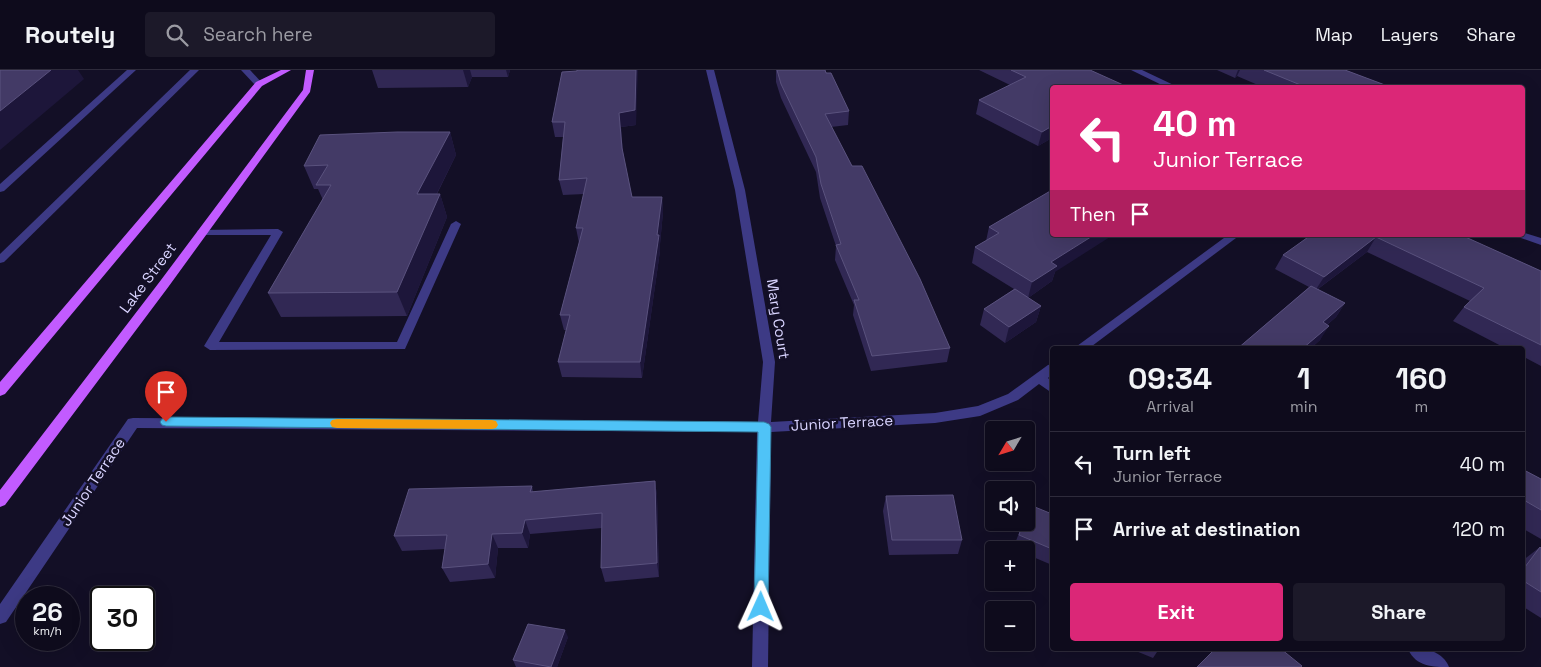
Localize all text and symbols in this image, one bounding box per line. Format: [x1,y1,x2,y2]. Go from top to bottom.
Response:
search box [145,12,495,57]
text: Routely [25,19,115,50]
icon: search [163,21,191,49]
text: Search here [203,22,313,47]
text: Map [1315,23,1353,46]
text: Layers [1381,23,1438,46]
text: Share [1466,23,1516,46]
text: 40 m [1153,102,1237,146]
icon: left [1070,105,1135,170]
text: Junior Terrace [1153,145,1303,173]
icon: arrive [1126,200,1154,228]
text: Then [1070,202,1116,227]
street label: Lake Street [115,239,180,317]
street label: Mary Court [763,277,794,360]
text: 09:34 [1128,359,1212,398]
text: 1 [1297,359,1311,398]
text: 160 [1396,359,1447,398]
pin [145,371,187,422]
icon: arrive [152,378,180,406]
text: Arrival [1146,396,1194,417]
text: min [1290,396,1318,417]
text: m [1414,396,1428,417]
street label: Junior Terrace [790,410,894,435]
north arrow [985,421,1035,471]
map controls [985,421,1035,651]
street label: Junior Terrace [56,434,129,530]
text: Turn left [1113,441,1191,466]
icon: left [1070,450,1098,478]
text: 40 m [1460,452,1505,477]
text: Junior Terrace [1113,466,1222,487]
button: sound [985,481,1035,531]
icon: arrive [1070,515,1098,543]
text: Arrive at destination [1113,517,1301,542]
text: 120 m [1452,517,1505,542]
button: + [985,541,1035,591]
position arrow [734,580,786,632]
button: Exit [1070,583,1283,641]
button: Share [1293,583,1505,641]
speed limit sign: 30 [90,586,155,651]
text: 26 [32,596,63,628]
button: − [985,601,1035,651]
text: km/h [33,623,62,639]

